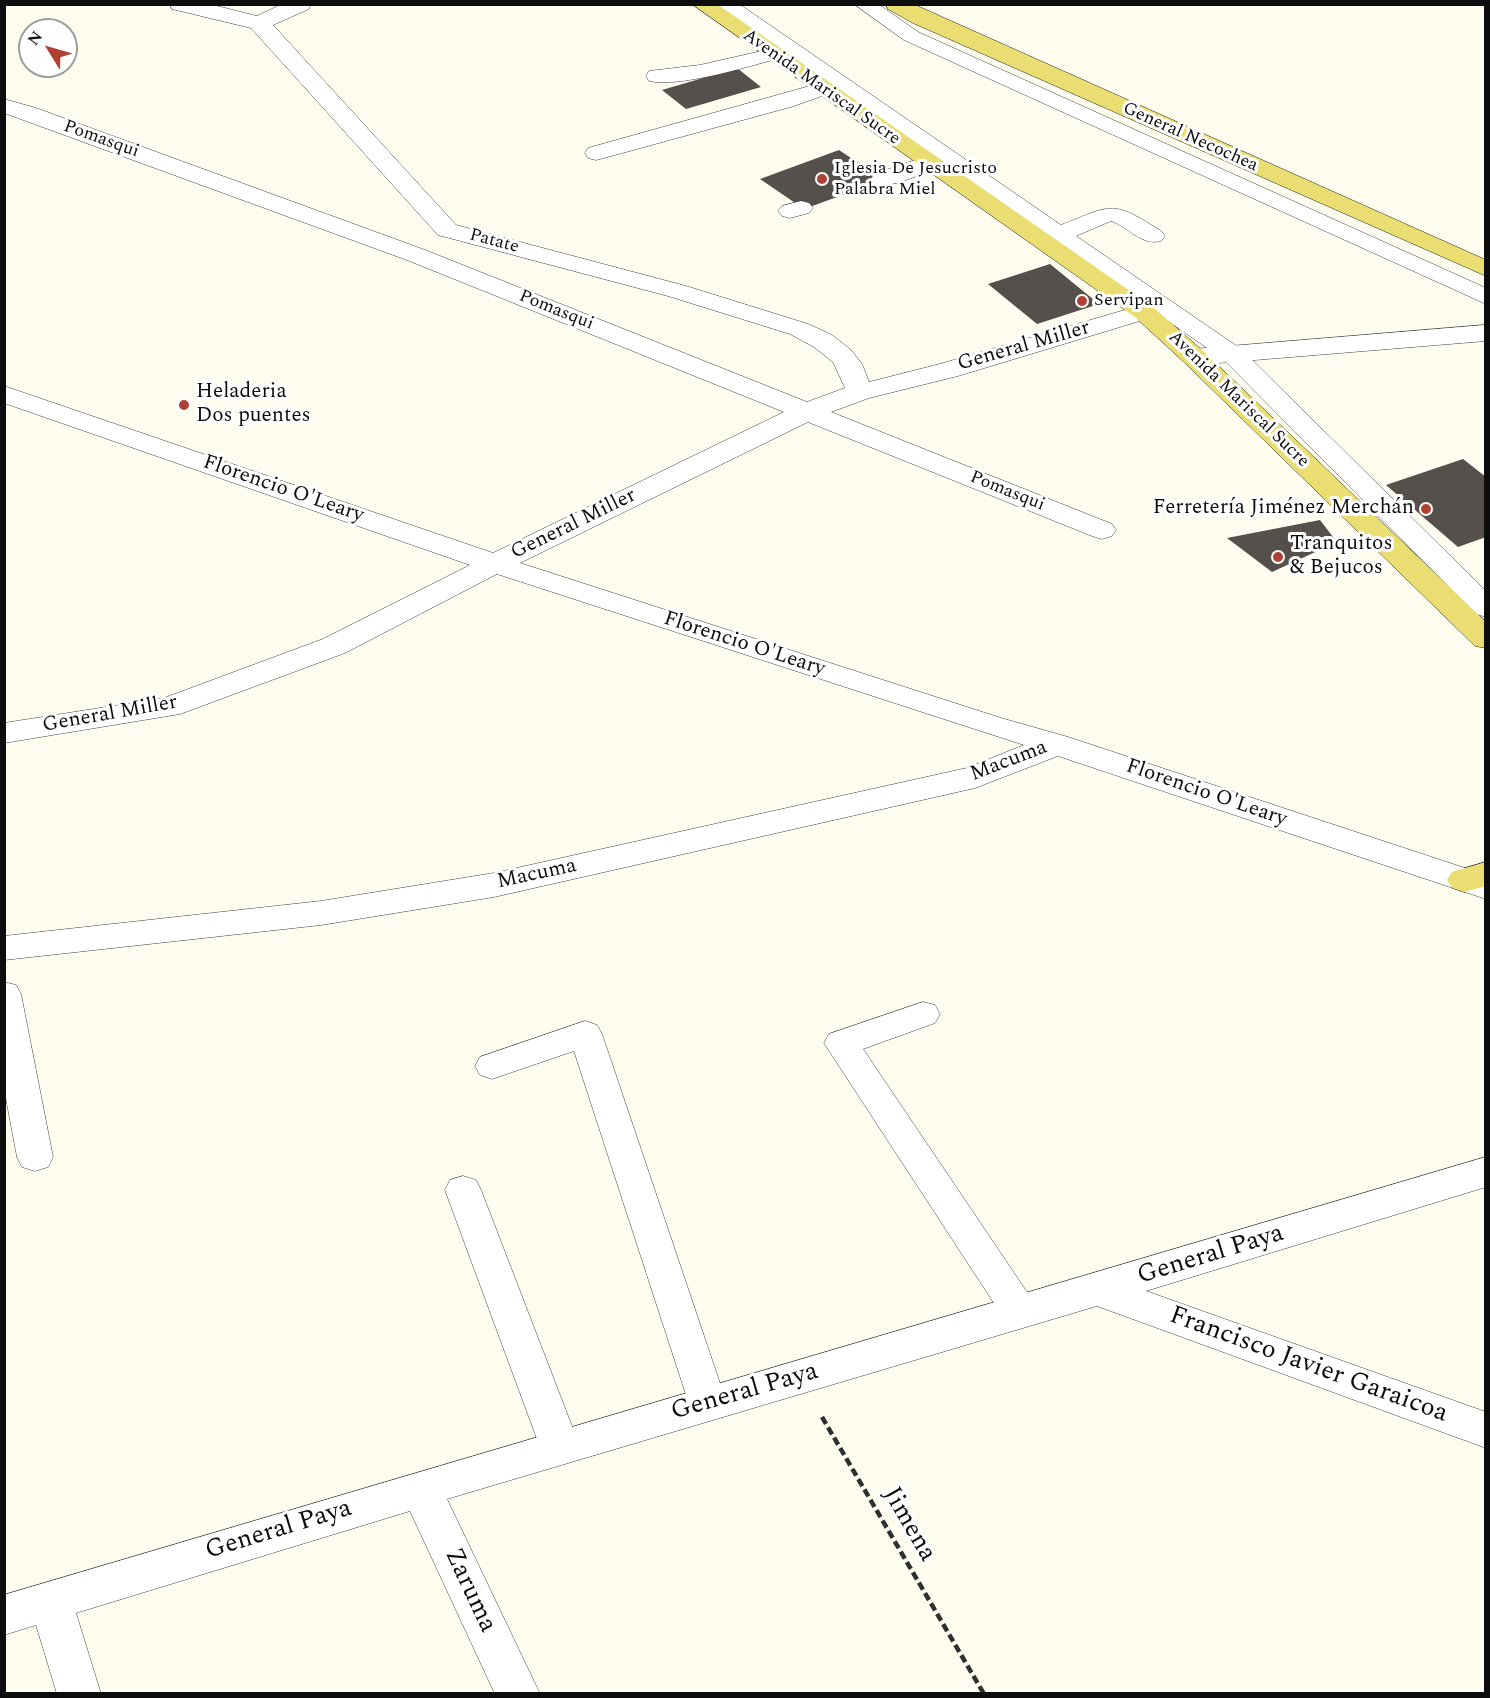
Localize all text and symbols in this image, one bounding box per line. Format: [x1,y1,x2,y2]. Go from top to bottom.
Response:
north arrow [18,18,78,78]
street label: Avenida Mariscal Sucre [738,25,904,151]
text: N [22,26,49,51]
street label: General Necochea [1119,98,1261,178]
street label: Pomasqui [60,116,142,164]
place label: Iglesia De Jesucristo Palabra Miel [834,158,997,201]
marker: Iglesia De Jesucristo Palabra Miel [815,172,829,186]
street label: Patate [467,225,521,259]
street label: Pomasqui [516,286,596,336]
place label: Servipan [1094,290,1164,312]
marker: Servipan [1075,294,1089,308]
street label: General Miller [955,316,1093,378]
street label: Avenida Mariscal Sucre [1163,327,1313,473]
place label: Heladeria Dos puentes [196,380,311,430]
marker: Heladeria Dos puentes [177,398,191,412]
street label: Florencio O'Leary [199,451,367,529]
street label: Pomasqui [967,467,1047,517]
street label: General Miller [507,484,641,566]
place label: Ferretería Jiménez Merchán [1153,496,1414,522]
marker: Ferretería Jiménez Merchán [1419,502,1433,516]
place label: Tranquitos & Bejucos [1290,532,1392,582]
marker: Tranquitos & Bejucos [1271,550,1285,564]
street label: Florencio O'Leary [660,607,828,683]
street label: General Miller [41,691,179,739]
street label: Macuma [967,736,1051,788]
street label: Florencio O'Leary [1122,755,1290,833]
street label: Macuma [495,854,579,896]
street label: General Paya [1134,1219,1288,1293]
street label: Francisco Javier Garaicoa [1165,1301,1451,1431]
street label: General Paya [668,1357,822,1429]
street label: Jimena [874,1482,942,1568]
street label: General Paya [202,1494,356,1568]
street label: Zaruma [436,1544,502,1638]

